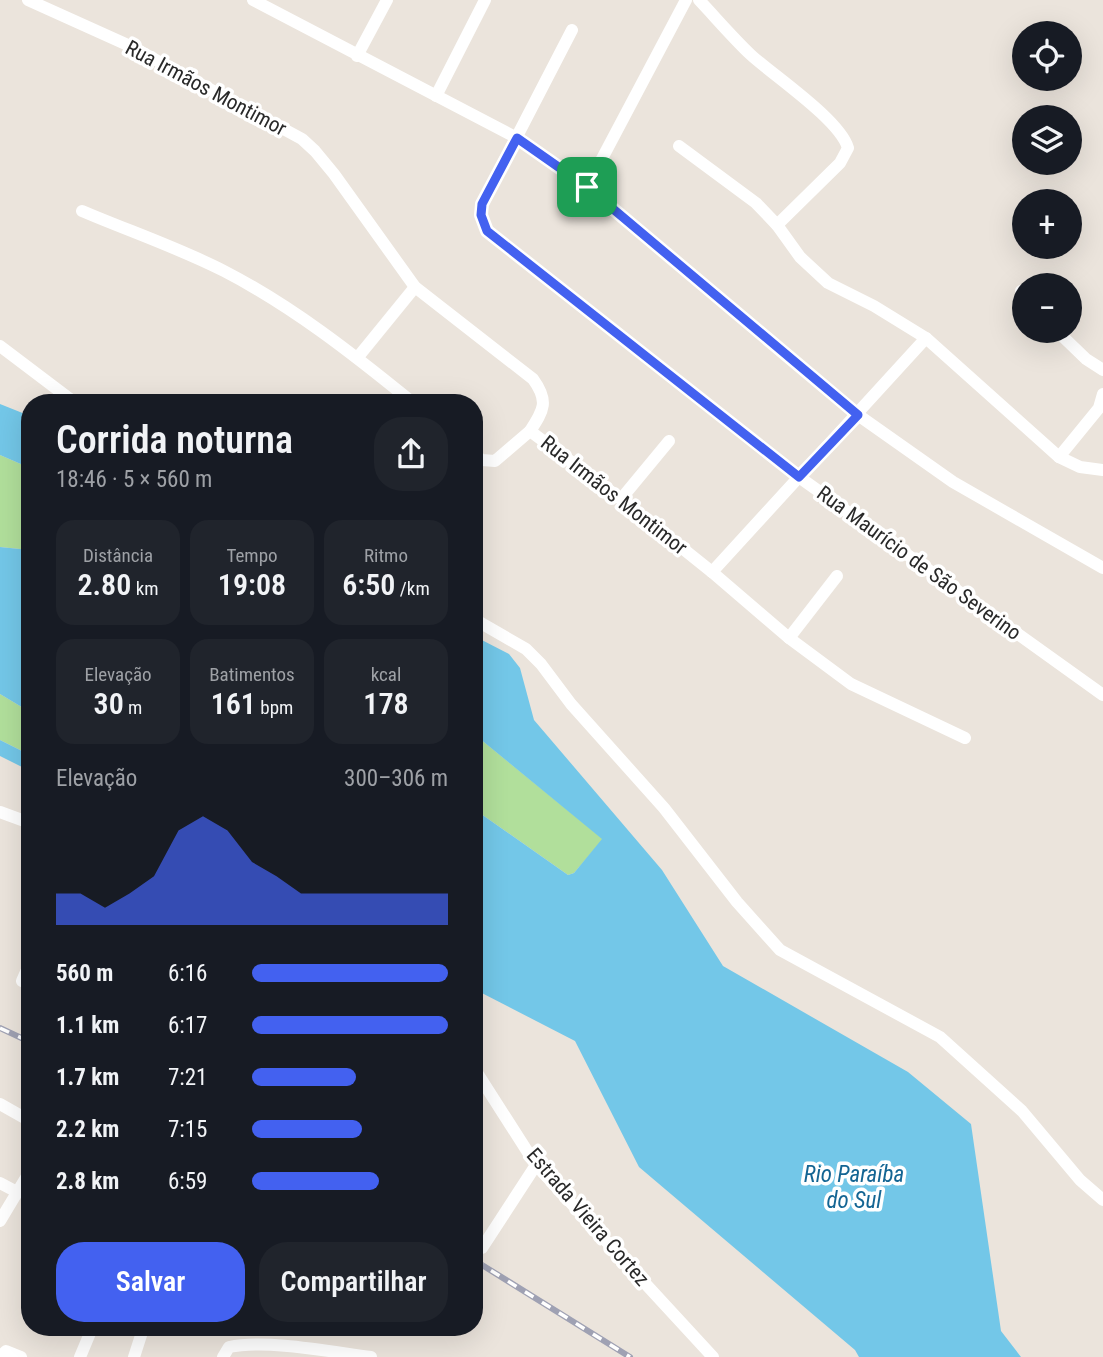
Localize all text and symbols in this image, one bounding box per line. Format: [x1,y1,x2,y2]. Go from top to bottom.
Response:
map controls [1012,21,1082,343]
button: locate [1012,21,1082,91]
street label: Rua Irmãos Montimor [121,35,291,141]
button: layers [1012,105,1082,175]
pin [557,157,617,217]
icon: arrive [568,168,606,206]
button: + [1012,189,1082,259]
button: − [1012,273,1082,343]
button: share [374,417,448,491]
text: Corrida noturna [56,418,293,462]
street label: Rua Irmãos Montimor [536,430,692,560]
text: 18:46 · 5 × 560 m [56,466,212,493]
street label: Rua Maurício de São Severino [812,481,1026,645]
text: Distância [83,544,153,567]
text: Tempo [226,544,278,567]
text: Ritmo [364,544,408,567]
text: 2.80 [77,567,131,602]
text: 19:08 [218,567,286,602]
text: 6:50 [342,567,395,602]
text: km [131,577,159,600]
text: /km [395,577,430,600]
text: Elevação [84,663,152,686]
text: Batimentos [209,663,295,686]
text: kcal [371,663,401,686]
text: 30 [94,686,124,721]
text: 161 [211,686,256,721]
text: 178 [363,686,409,721]
text: m [124,696,142,719]
text: bpm [256,696,293,719]
text: Elevação [56,765,137,792]
text: 300–306 m [344,765,448,792]
text: 560 m [56,960,113,987]
text: 6:16 [168,960,207,987]
text: 1.1 km [56,1012,119,1039]
text: 6:17 [168,1012,207,1039]
text: 1.7 km [56,1064,119,1091]
text: 7:21 [168,1064,207,1091]
text: 2.2 km [56,1116,119,1143]
text: 7:15 [168,1116,207,1143]
street label: Estrada Vieira Cortez [522,1143,654,1291]
water label: Rio Paraíba do Sul [804,1161,904,1214]
text: 2.8 km [56,1168,119,1195]
text: 6:59 [168,1168,207,1195]
button: Salvar [56,1242,245,1322]
button: Compartilhar [259,1242,448,1322]

